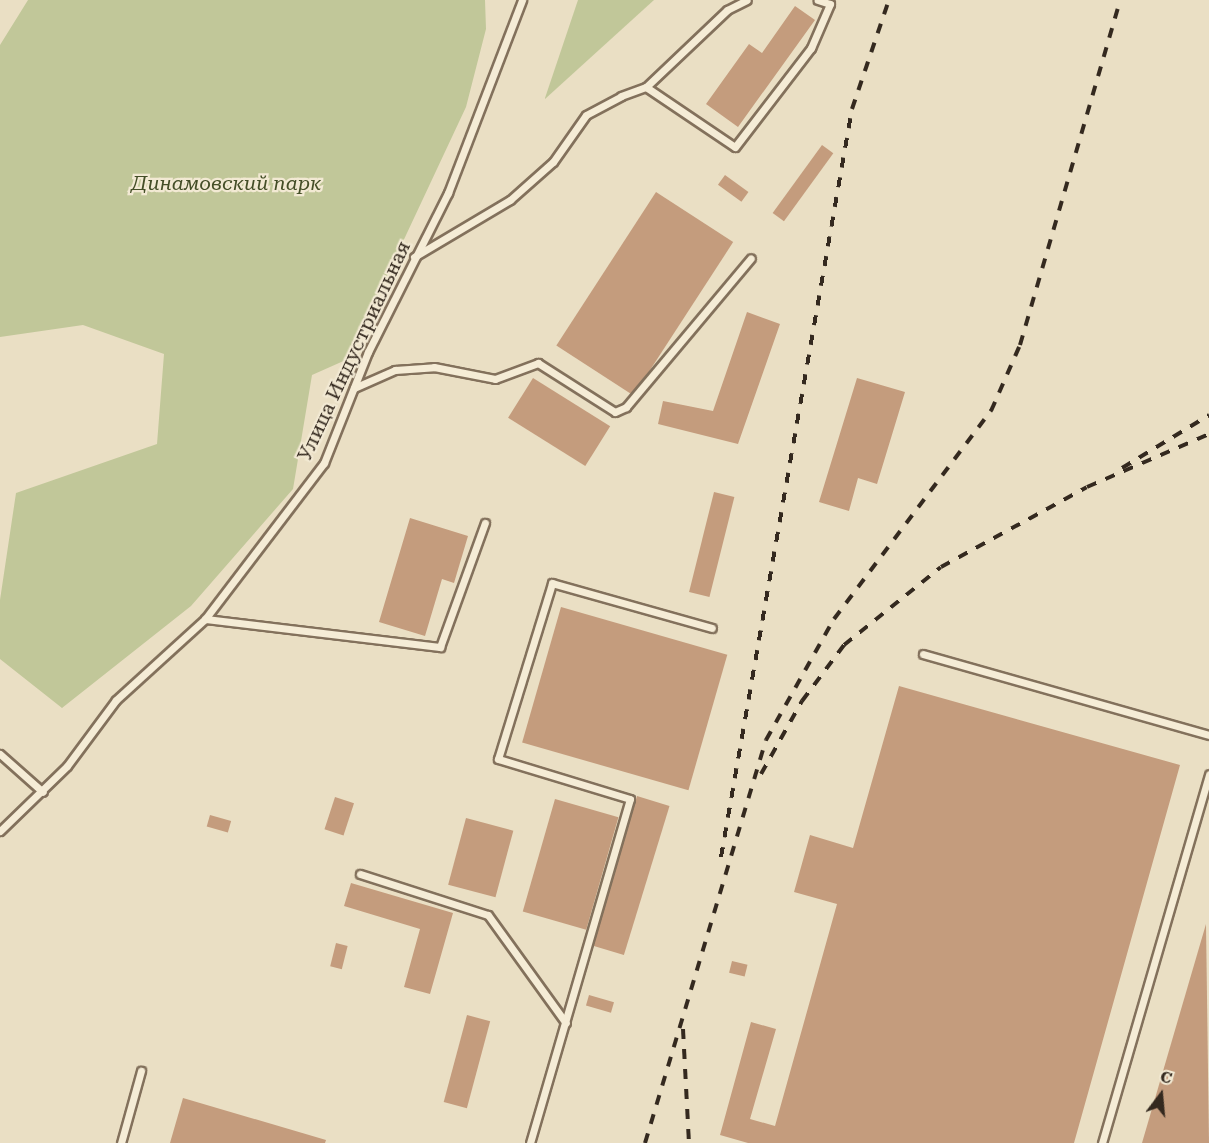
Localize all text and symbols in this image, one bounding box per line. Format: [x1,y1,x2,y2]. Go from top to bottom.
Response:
park label: Динамовский парк [131,171,321,195]
street label: Улица Индустриальная [292,237,416,465]
north arrow [1131,1065,1191,1125]
text: С [1158,1067,1174,1088]

